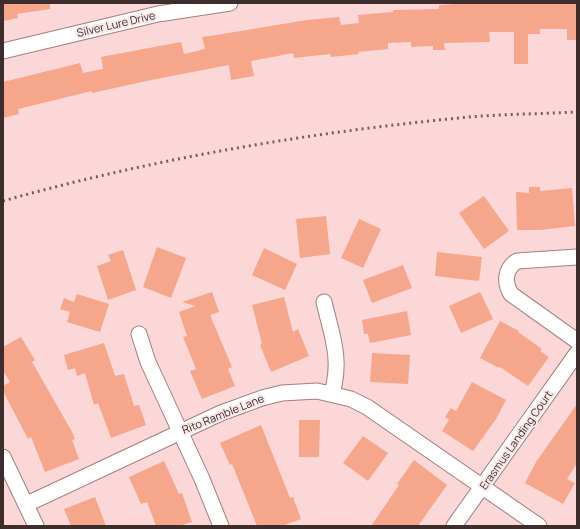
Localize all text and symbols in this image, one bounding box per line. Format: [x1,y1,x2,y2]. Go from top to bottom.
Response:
street label: Silver Lure Drive [75,7,157,40]
street label: Erasmus Landing Court [476,387,555,492]
street label: Rito Ramble Lane [180,390,267,437]

